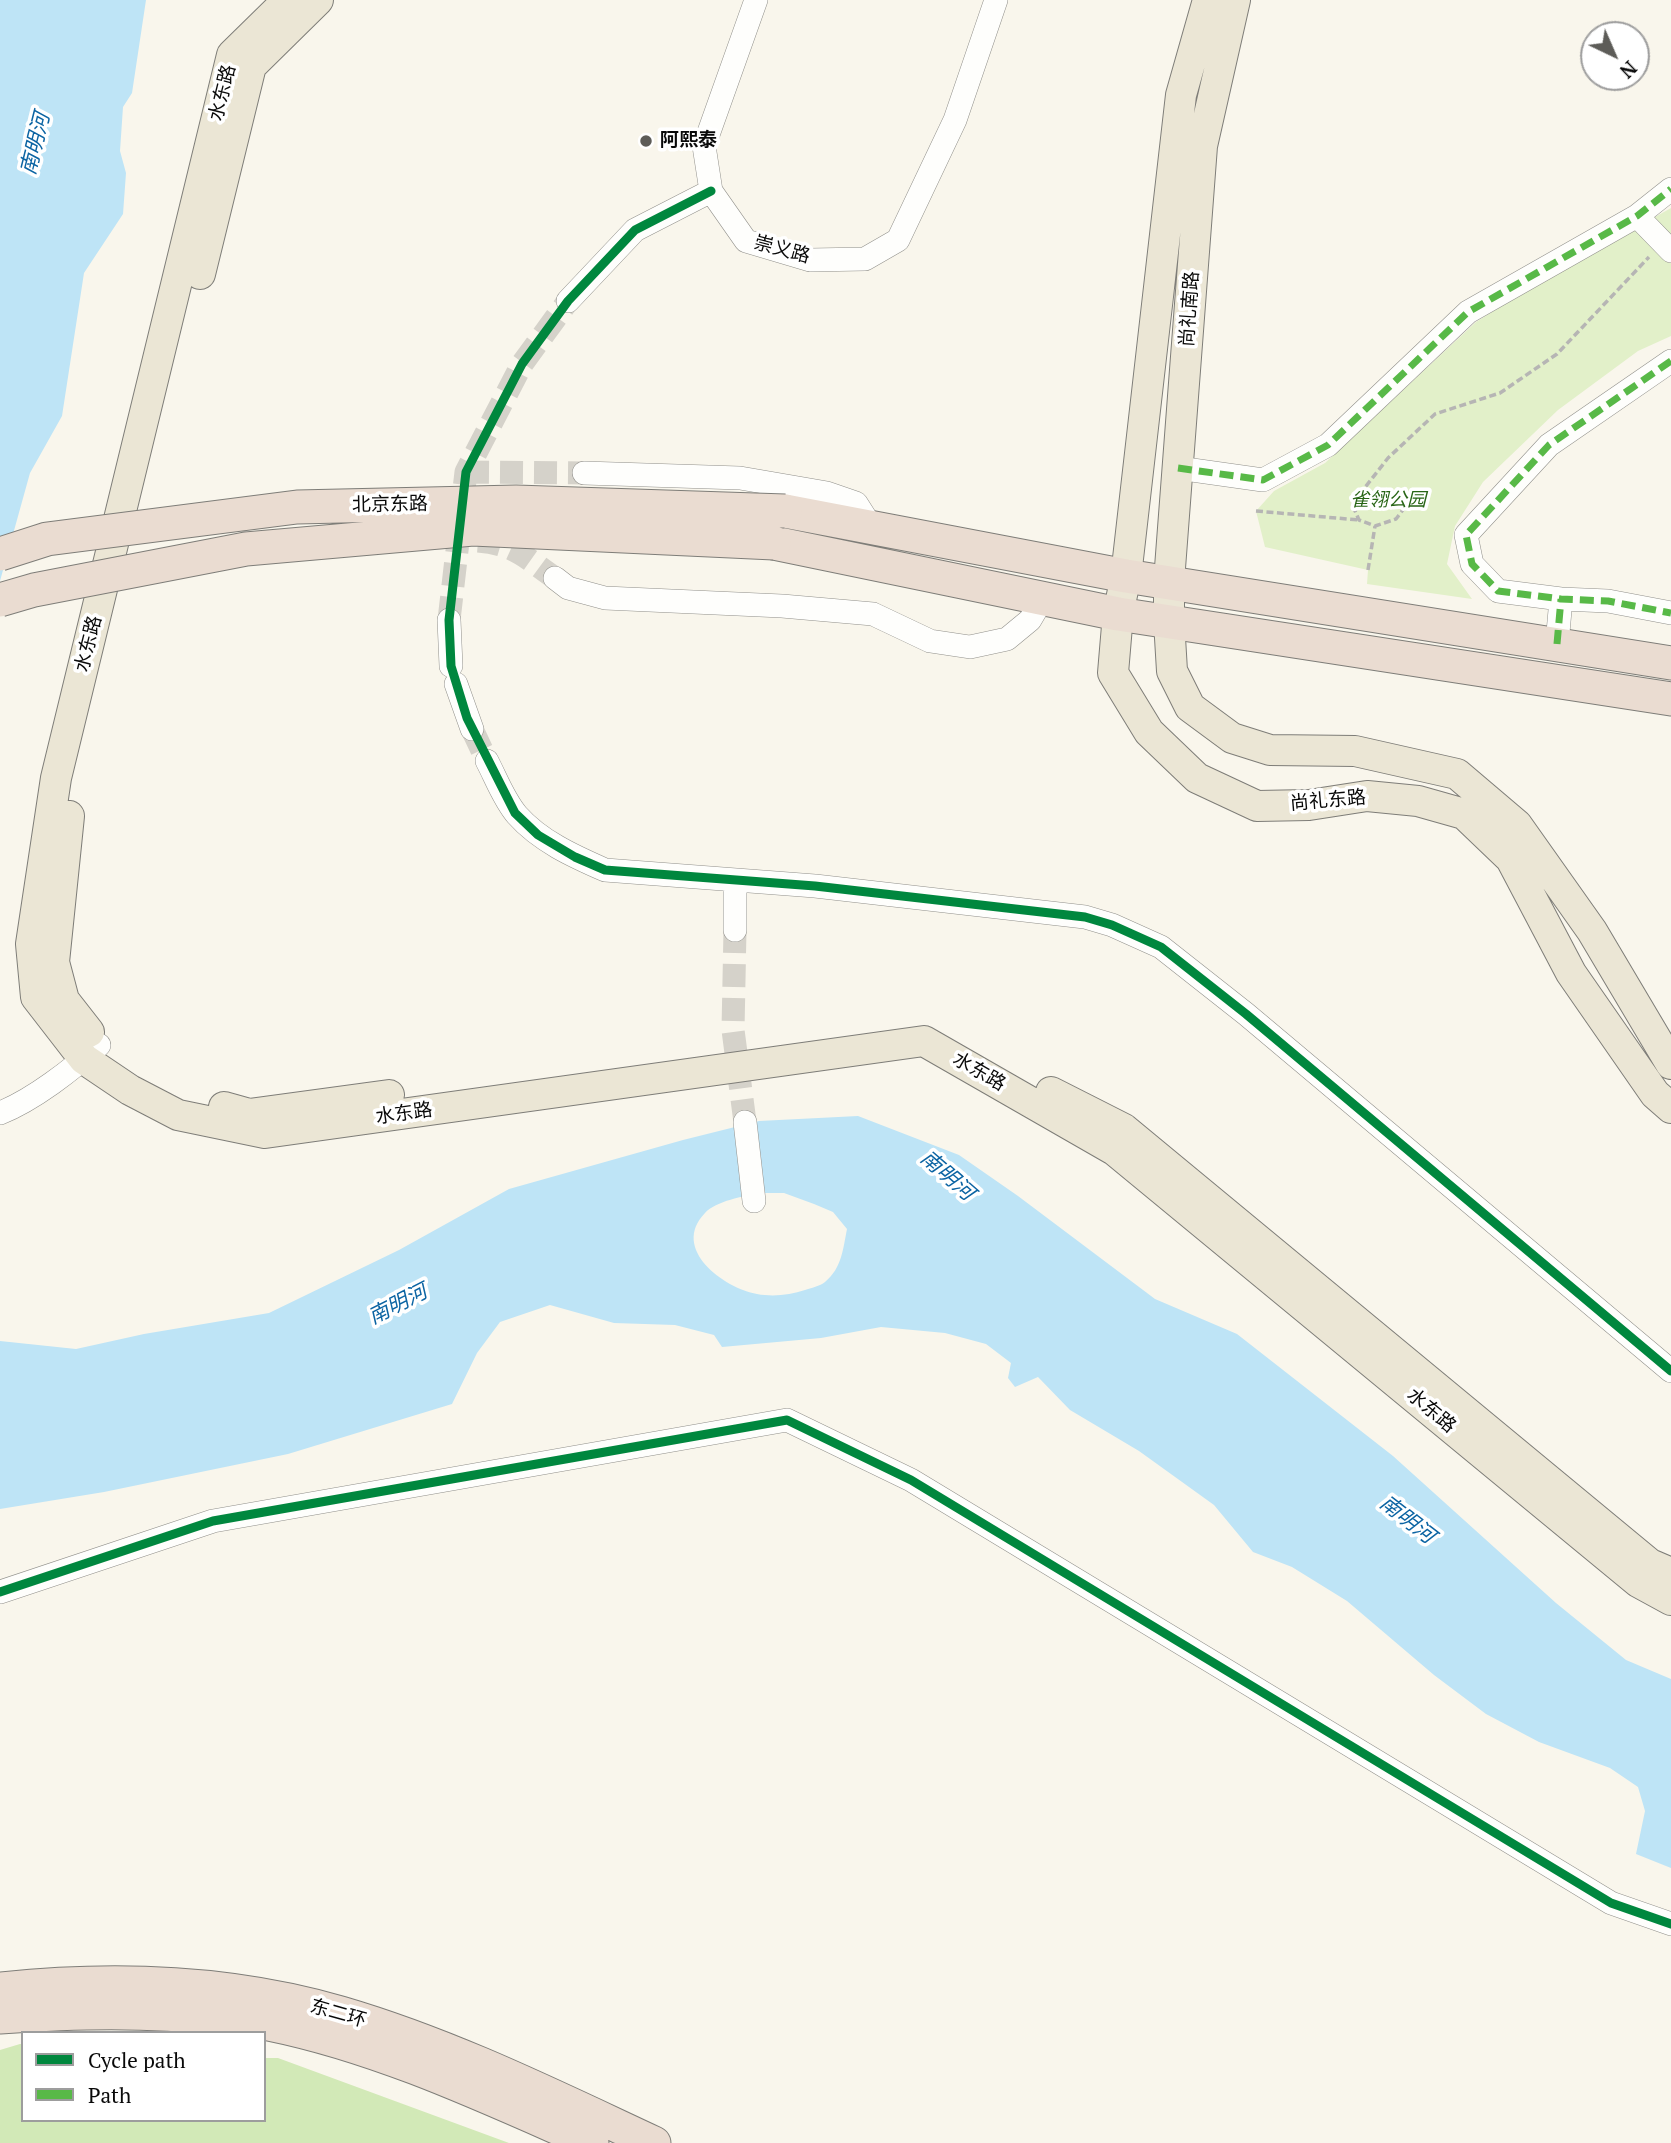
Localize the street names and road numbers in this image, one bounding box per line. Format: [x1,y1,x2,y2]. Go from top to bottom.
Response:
street label: 水东路 [205,63,241,123]
street label: 崇义路 [752,232,812,268]
street label: 尚礼南路 [1176,270,1204,348]
street label: 北京东路 [352,493,428,517]
street label: 水东路 [71,614,107,674]
street label: 尚礼东路 [1289,786,1367,816]
street label: 水东路 [949,1048,1009,1096]
street label: 水东路 [374,1099,434,1129]
street label: 水东路 [1402,1384,1460,1438]
street label: 东二环 [307,1995,369,2033]

